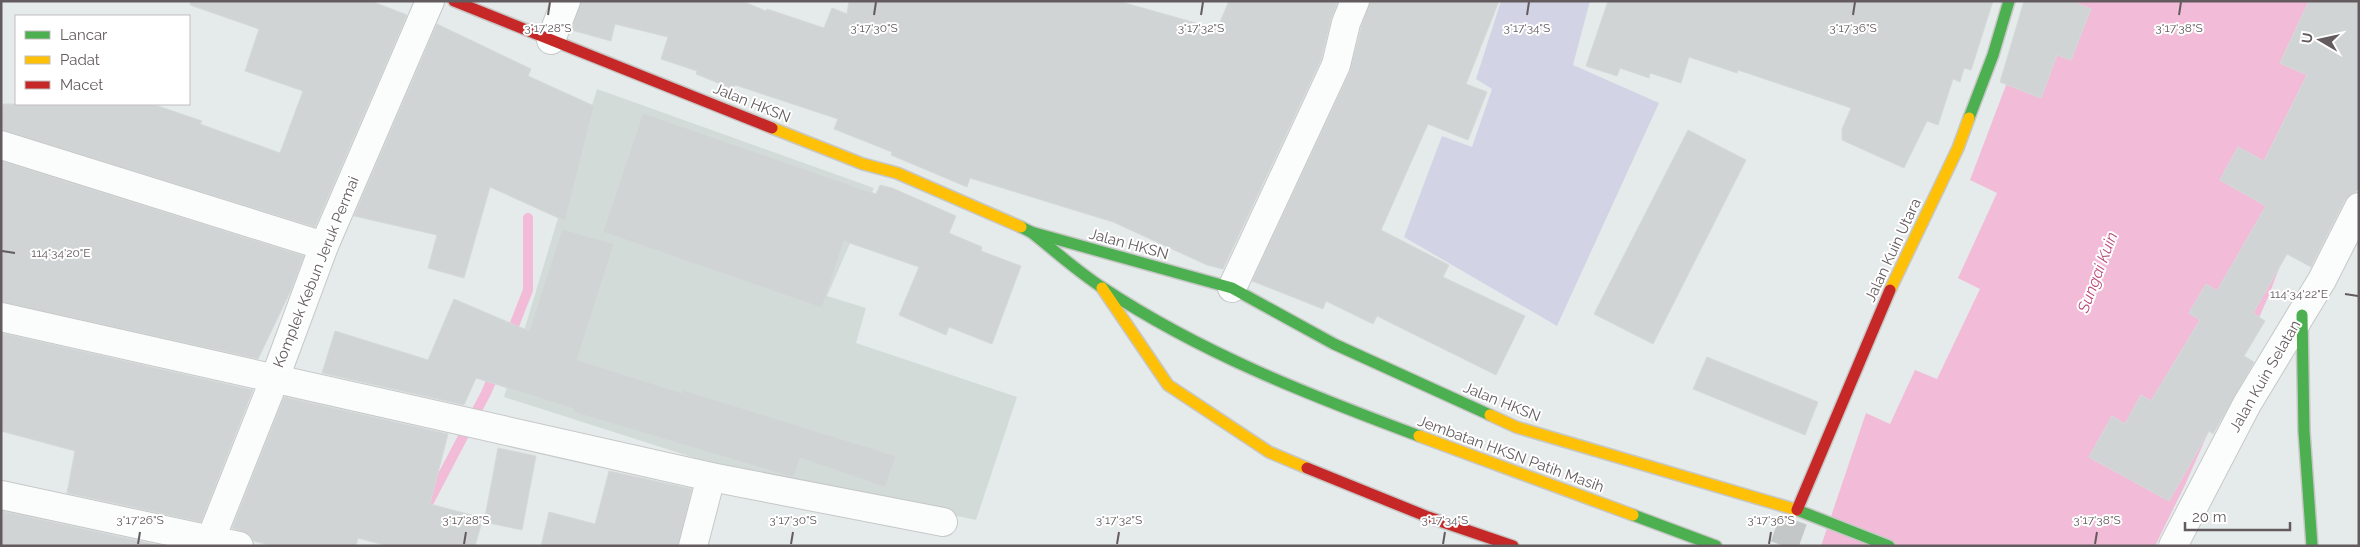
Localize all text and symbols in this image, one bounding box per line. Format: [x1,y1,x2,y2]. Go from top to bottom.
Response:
legend [15,15,190,105]
north arrow [2295,15,2345,65]
text: 3°17'28"S [524,21,572,35]
text: 3°17'30"S [850,21,898,35]
text: 3°17'32"S [1178,21,1224,35]
text: 3°17'34"S [1504,21,1550,35]
text: 3°17'36"S [1829,21,1877,35]
text: 3°17'38"S [2155,21,2203,35]
text: Lancar [60,26,108,44]
text: U [2298,32,2316,44]
text: Padat [60,51,100,69]
text: Macet [60,76,103,94]
street label: Jalan HKSN [711,79,793,127]
street label: Komplek Kebun Jeruk Permai [269,174,363,370]
street label: Jalan Kuin Utara [1861,195,1925,305]
street label: Jalan HKSN [1087,225,1171,263]
water label: Sungai Kuin [2073,229,2122,316]
text: 114°34'20"E [31,246,91,260]
text: 114°34'22"E [2270,287,2328,301]
street label: Jalan Kuin Selatan [2226,317,2304,435]
street label: Jalan HKSN [1461,378,1543,426]
street label: Jembatan HKSN Patih Masih [1415,412,1607,496]
scale bar [2185,500,2290,532]
text: 20 m [2192,508,2227,526]
text: 3°17'26"S [116,513,164,527]
text: 3°17'28"S [442,513,490,527]
text: 3°17'30"S [769,513,817,527]
text: 3°17'32"S [1096,513,1142,527]
text: 3°17'34"S [1422,513,1468,527]
text: 3°17'36"S [1747,513,1795,527]
text: 3°17'38"S [2073,513,2121,527]

